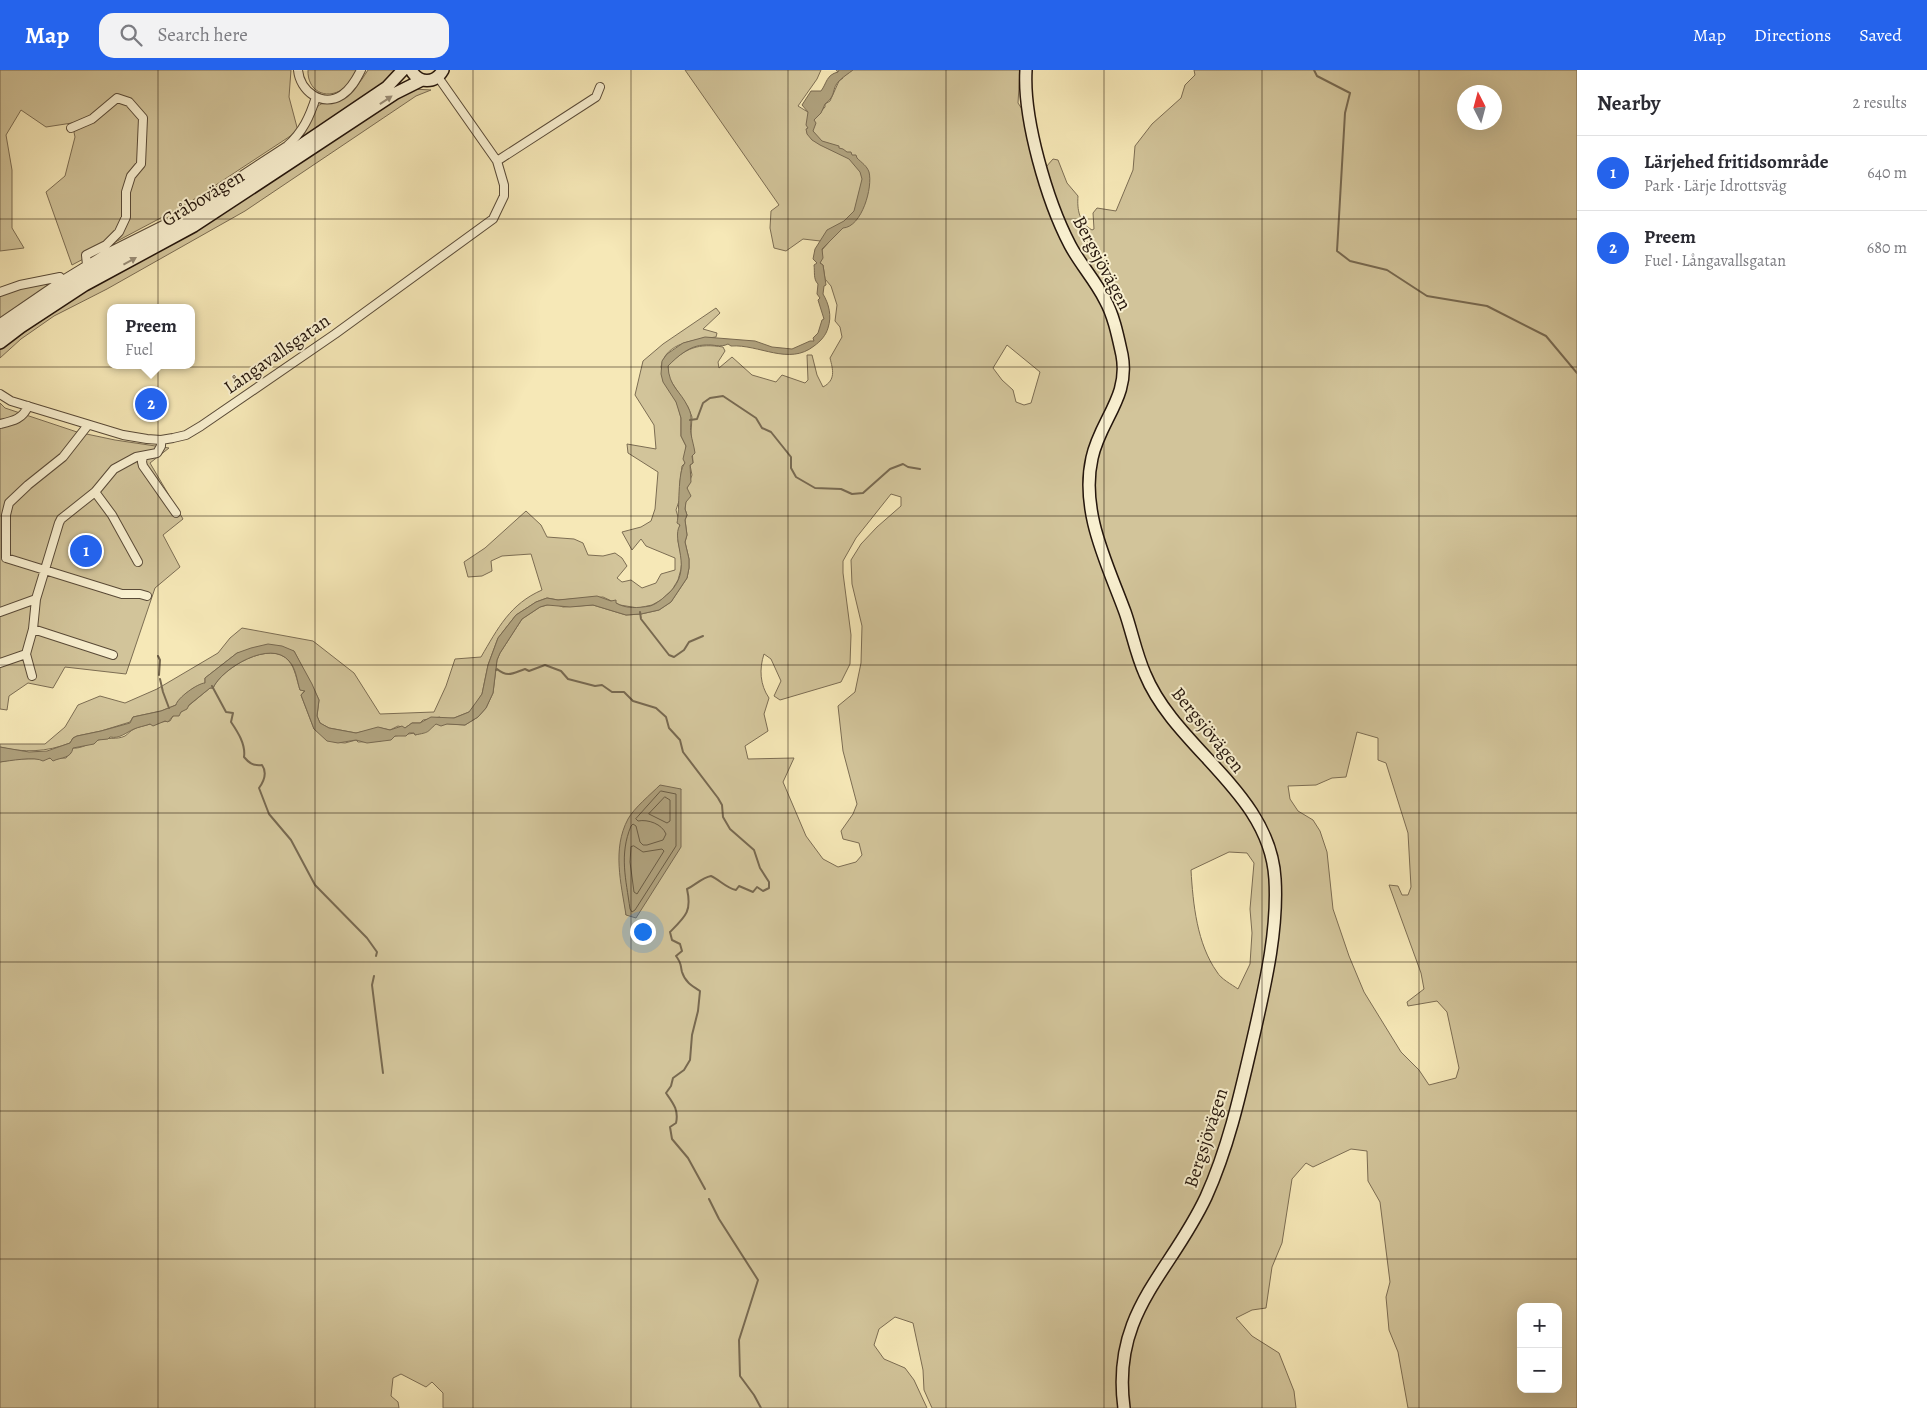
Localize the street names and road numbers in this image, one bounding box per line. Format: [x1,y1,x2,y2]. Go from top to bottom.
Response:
street label: Gråbovägen [157,163,249,233]
street label: Bergsjövägen [1066,211,1138,315]
street label: Långavallsgatan [219,308,335,400]
street label: Bergsjövägen [1165,682,1251,778]
street label: Bergsjövägen [1178,1085,1234,1191]

